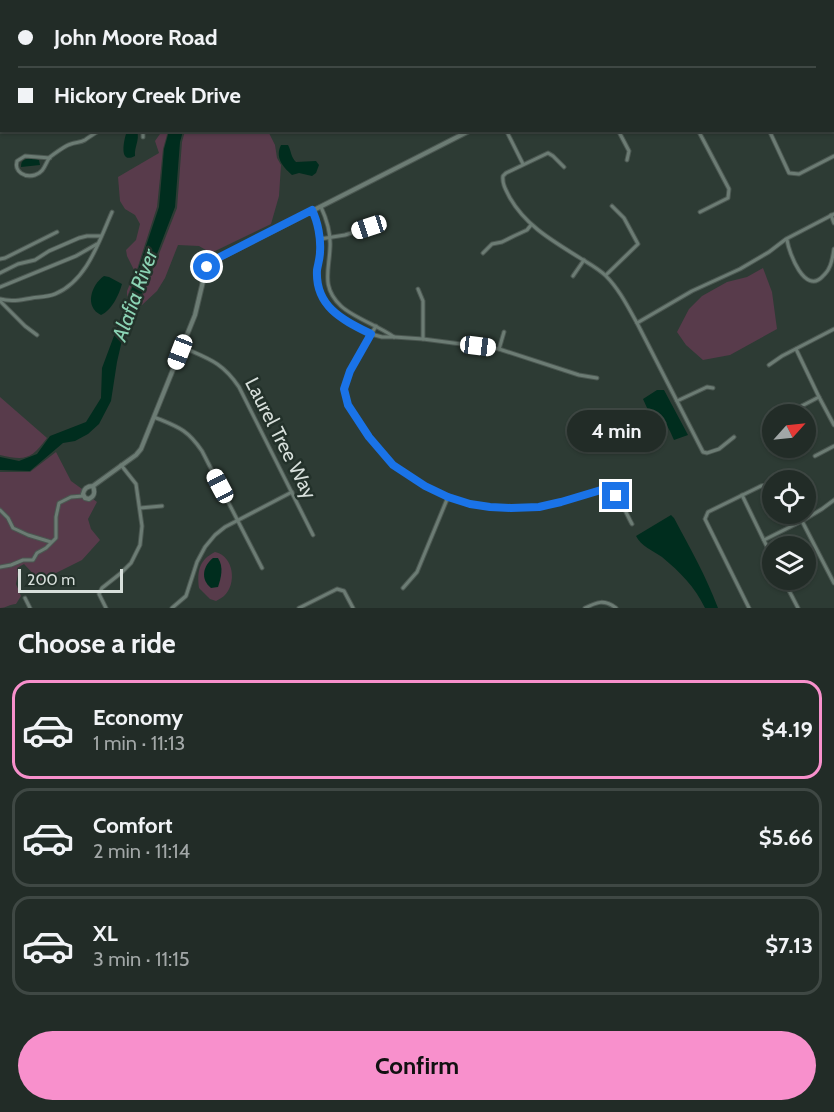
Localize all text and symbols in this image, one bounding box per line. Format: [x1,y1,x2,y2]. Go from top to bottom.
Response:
text: John Moore Road [54,24,218,51]
text: Hickory Creek Drive [54,82,241,109]
car [349,213,389,241]
water label: Alafia River [106,244,163,345]
route start [193,253,220,280]
car [165,332,195,372]
car [459,335,497,357]
street label: Laurel Tree Way [240,373,322,503]
north arrow [762,404,816,458]
map controls [762,404,816,590]
callout: 4 min [566,409,666,451]
text: 4 min [591,419,642,443]
car [204,466,236,506]
button: locate [762,470,816,524]
route end [602,482,629,509]
button: layers [762,536,816,590]
scale bar [18,566,123,594]
text: 200 m [27,570,75,589]
text: Choose a ride [18,627,176,660]
icon: car [21,703,75,757]
text: Economy [93,704,183,731]
text: $4.19 [762,716,813,743]
text: 1 min · 11:13 [93,731,185,755]
icon: car [21,811,75,865]
text: Comfort [93,812,172,839]
text: $5.66 [759,824,813,851]
text: 2 min · 11:14 [93,839,190,863]
icon: car [21,919,75,973]
text: XL [93,920,118,947]
text: $7.13 [765,932,813,959]
text: 3 min · 11:15 [93,947,190,971]
button: Confirm [18,1031,816,1100]

